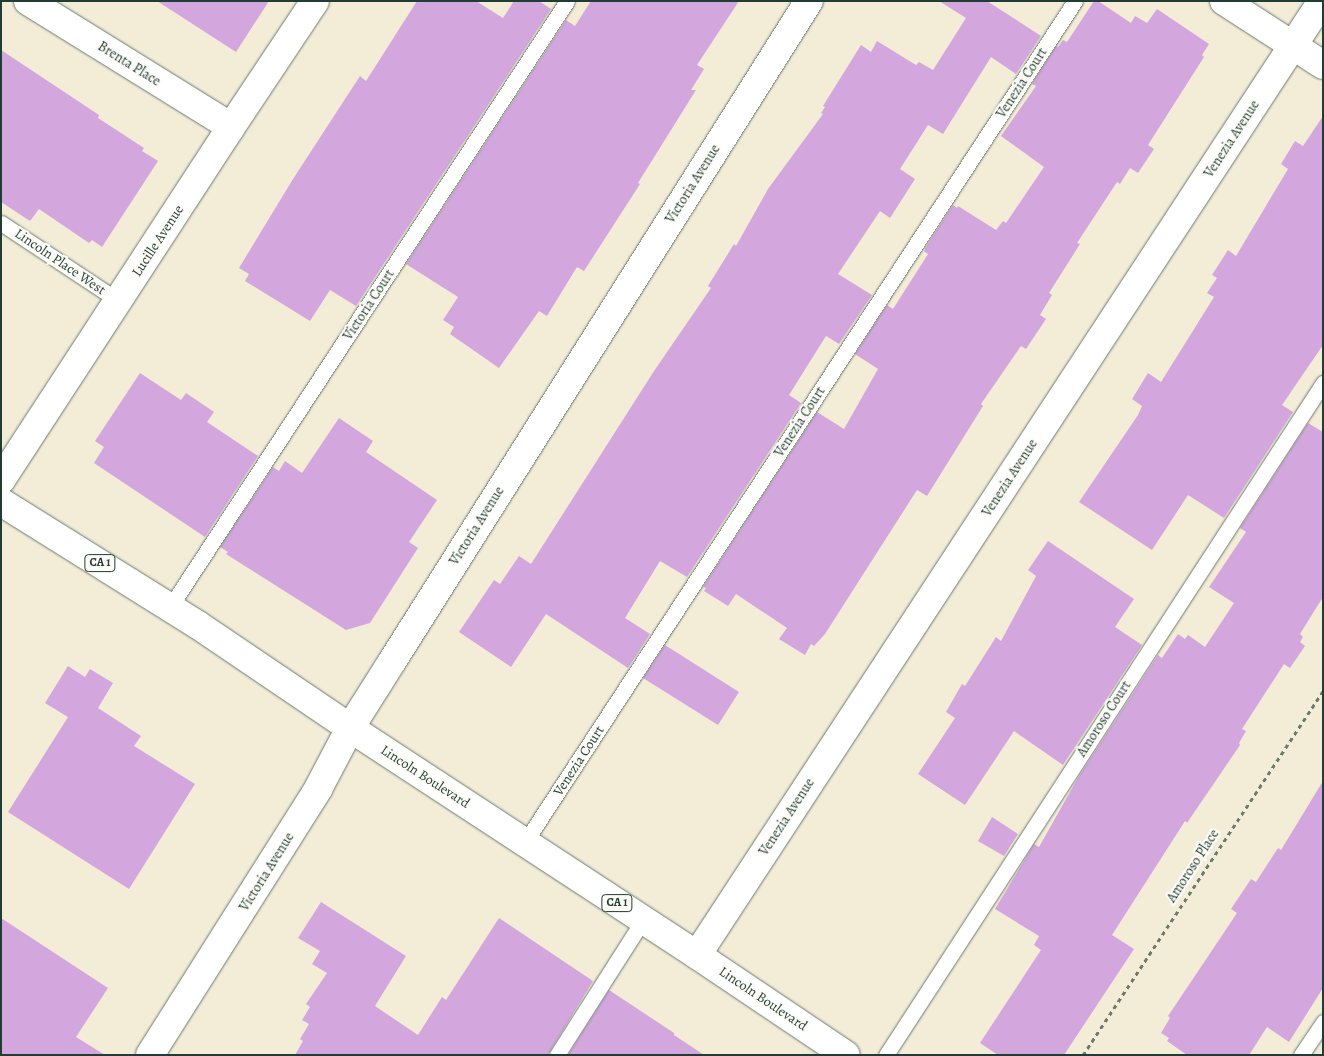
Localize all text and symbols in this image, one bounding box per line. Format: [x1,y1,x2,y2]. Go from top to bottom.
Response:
street label: Brenta Place [94,38,164,90]
street label: Venezia Court [993,45,1051,121]
street label: Venezia Avenue [1201,97,1263,181]
street label: Victoria Avenue [662,141,724,227]
street label: Lucille Avenue [129,202,187,280]
street label: Lincoln Place West [11,225,109,299]
street label: Victoria Court [340,266,398,344]
street label: Venezia Court [771,384,829,460]
street label: Venezia Avenue [979,436,1041,520]
street label: Victoria Avenue [446,483,508,569]
road number: CA 1 [84,554,116,572]
street label: Amoroso Court [1073,678,1135,760]
street label: Venezia Court [550,723,608,799]
street label: Lincoln Boulevard [377,742,473,812]
street label: Venezia Avenue [756,775,818,859]
street label: Amoroso Place [1163,826,1223,906]
street label: Victoria Avenue [236,829,298,915]
road number: CA 1 [601,894,633,912]
street label: Lincoln Boulevard [716,963,810,1035]

